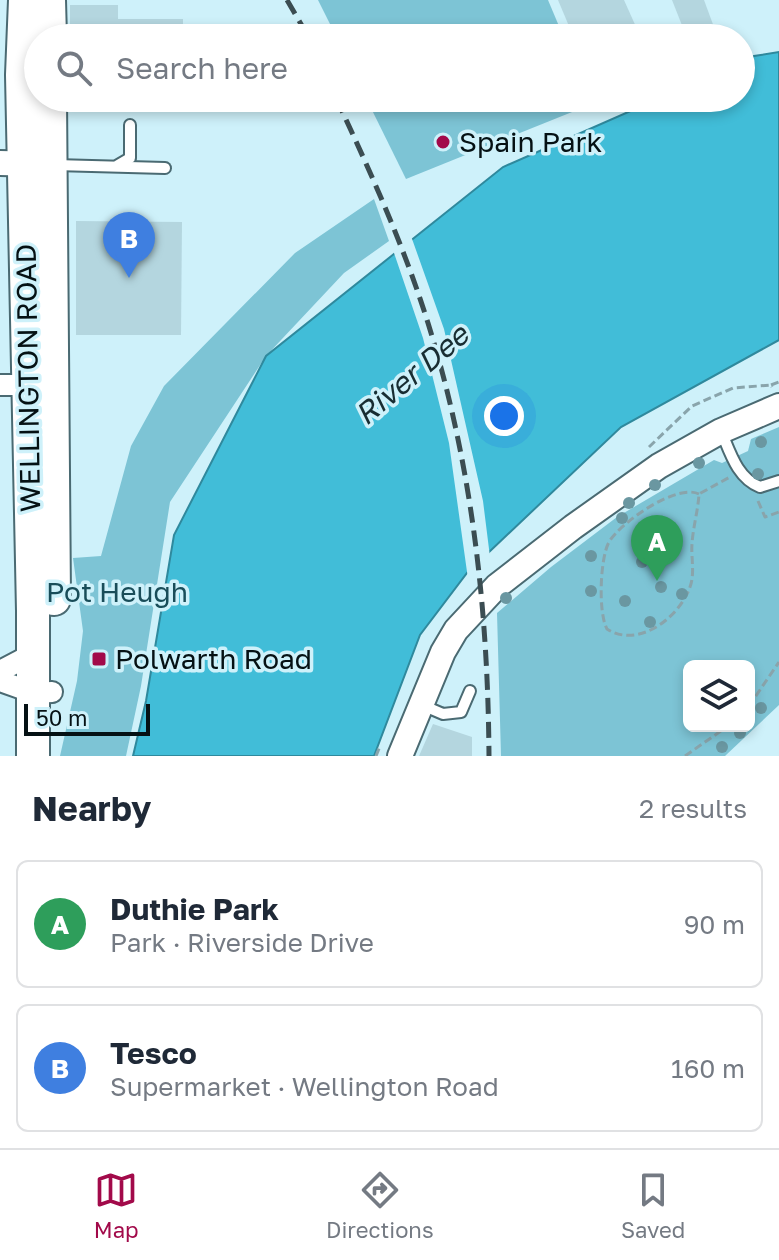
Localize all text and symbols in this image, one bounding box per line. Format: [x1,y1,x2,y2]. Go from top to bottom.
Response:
search box [24,24,755,112]
icon: search [52,46,96,90]
text: Search here [116,50,288,86]
place label: Spain Park [459,125,602,158]
marker: Spain Park [434,133,452,151]
pin: B [103,212,155,278]
street label: WELLINGTON ROAD [9,243,46,513]
water label: River Dee [347,315,477,432]
your location [484,396,524,436]
pin: A [631,515,683,581]
park label: Pot Heugh [46,575,188,608]
place label: Polwarth Road [115,642,312,675]
marker: Polwarth Road [90,650,108,668]
map controls [683,660,755,732]
button: layers [683,660,755,732]
scale bar [24,700,150,736]
text: 50 m [36,704,87,731]
text: Nearby [32,788,152,828]
text: 2 results [639,793,747,824]
text: Duthie Park [110,891,279,927]
text: A [51,909,69,940]
text: 90 m [684,909,745,940]
text: Park · Riverside Drive [110,927,374,958]
text: Tesco [110,1035,197,1071]
text: B [51,1053,69,1084]
text: 160 m [671,1053,745,1084]
text: Supermarket · Wellington Road [110,1071,499,1102]
tab: Map [94,1168,139,1243]
tab: Directions [326,1168,434,1243]
tab: Saved [621,1168,685,1243]

